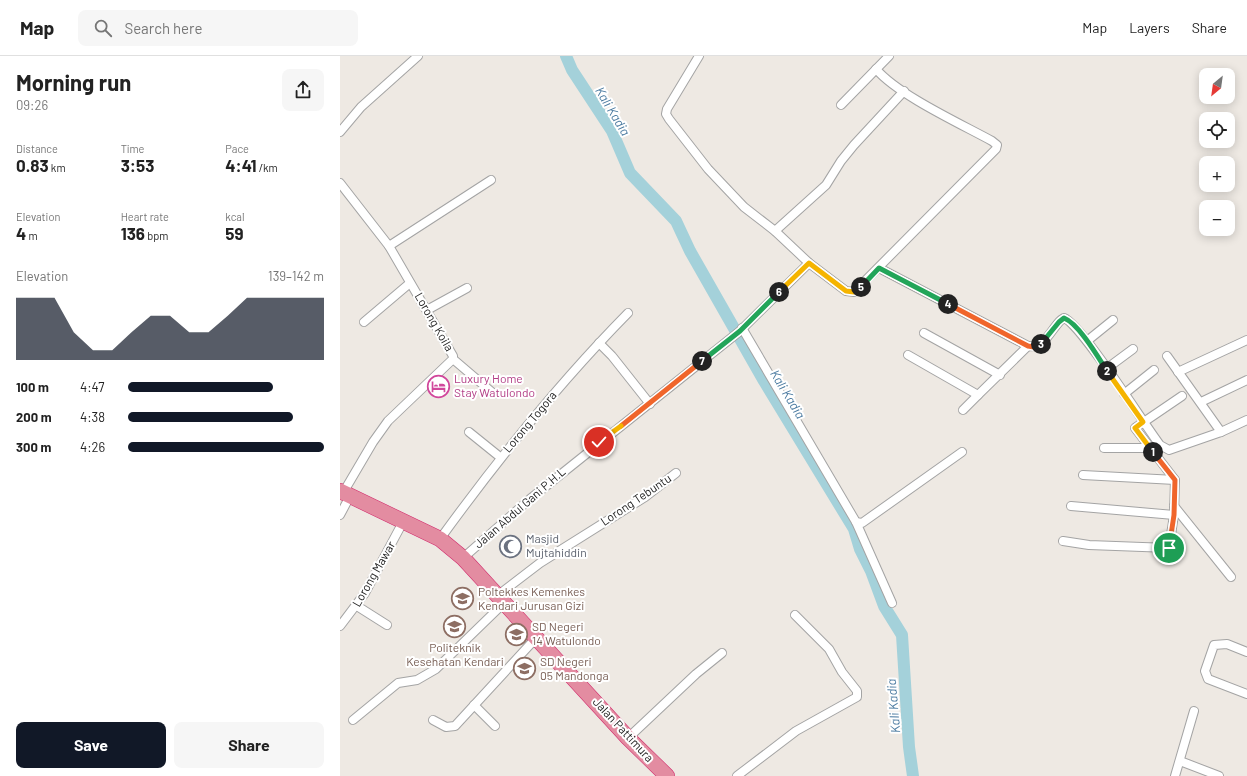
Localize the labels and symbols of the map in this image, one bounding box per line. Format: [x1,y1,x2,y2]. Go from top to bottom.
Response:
north arrow [1199,68,1235,104]
water label: Kali Kadia [592,84,634,139]
pin: 5 [851,277,871,297]
pin: 6 [769,282,789,302]
street label: Lorong Koila [413,290,457,353]
pin: 4 [938,294,958,314]
pin: 3 [1031,334,1051,354]
pin: 7 [692,351,712,371]
pin: 2 [1097,361,1117,381]
water label: Kali Kadia [767,367,809,422]
place label: Luxury Home Stay Watulondo [454,371,535,399]
hotel icon: Luxury Home Stay Watulondo [426,373,452,399]
street label: Lorong Togora [500,388,559,455]
pin [582,425,616,459]
pin: 1 [1143,442,1163,462]
street label: Jalan Abdul Gani P.H.L [471,464,568,551]
street label: Lorong Tebuntu [597,470,673,528]
place label: Masjid Mujtahiddin [526,531,587,559]
pin [1152,531,1186,565]
mosque icon: Masjid Mujtahiddin [497,533,523,559]
street label: Lorong Mawar [349,538,398,609]
place label: Poltekkes Kemenkes Kendari Jurusan Gizi [478,584,585,612]
school or university icon: Poltekkes Kemenkes Kendari Jurusan Gizi [449,586,475,612]
school or university icon: Politeknik Kesehatan Kendari [442,614,468,640]
place label: SD Negeri 14 Watulondo [532,619,601,647]
school or university icon: SD Negeri 14 Watulondo [504,621,530,647]
place label: Politeknik Kesehatan Kendari [406,640,504,668]
place label: SD Negeri 05 Mandonga [540,654,609,682]
school or university icon: SD Negeri 05 Mandonga [511,656,537,682]
water label: Kali Kadia [883,678,903,734]
street label: Jalan Pattimura [590,694,657,764]

